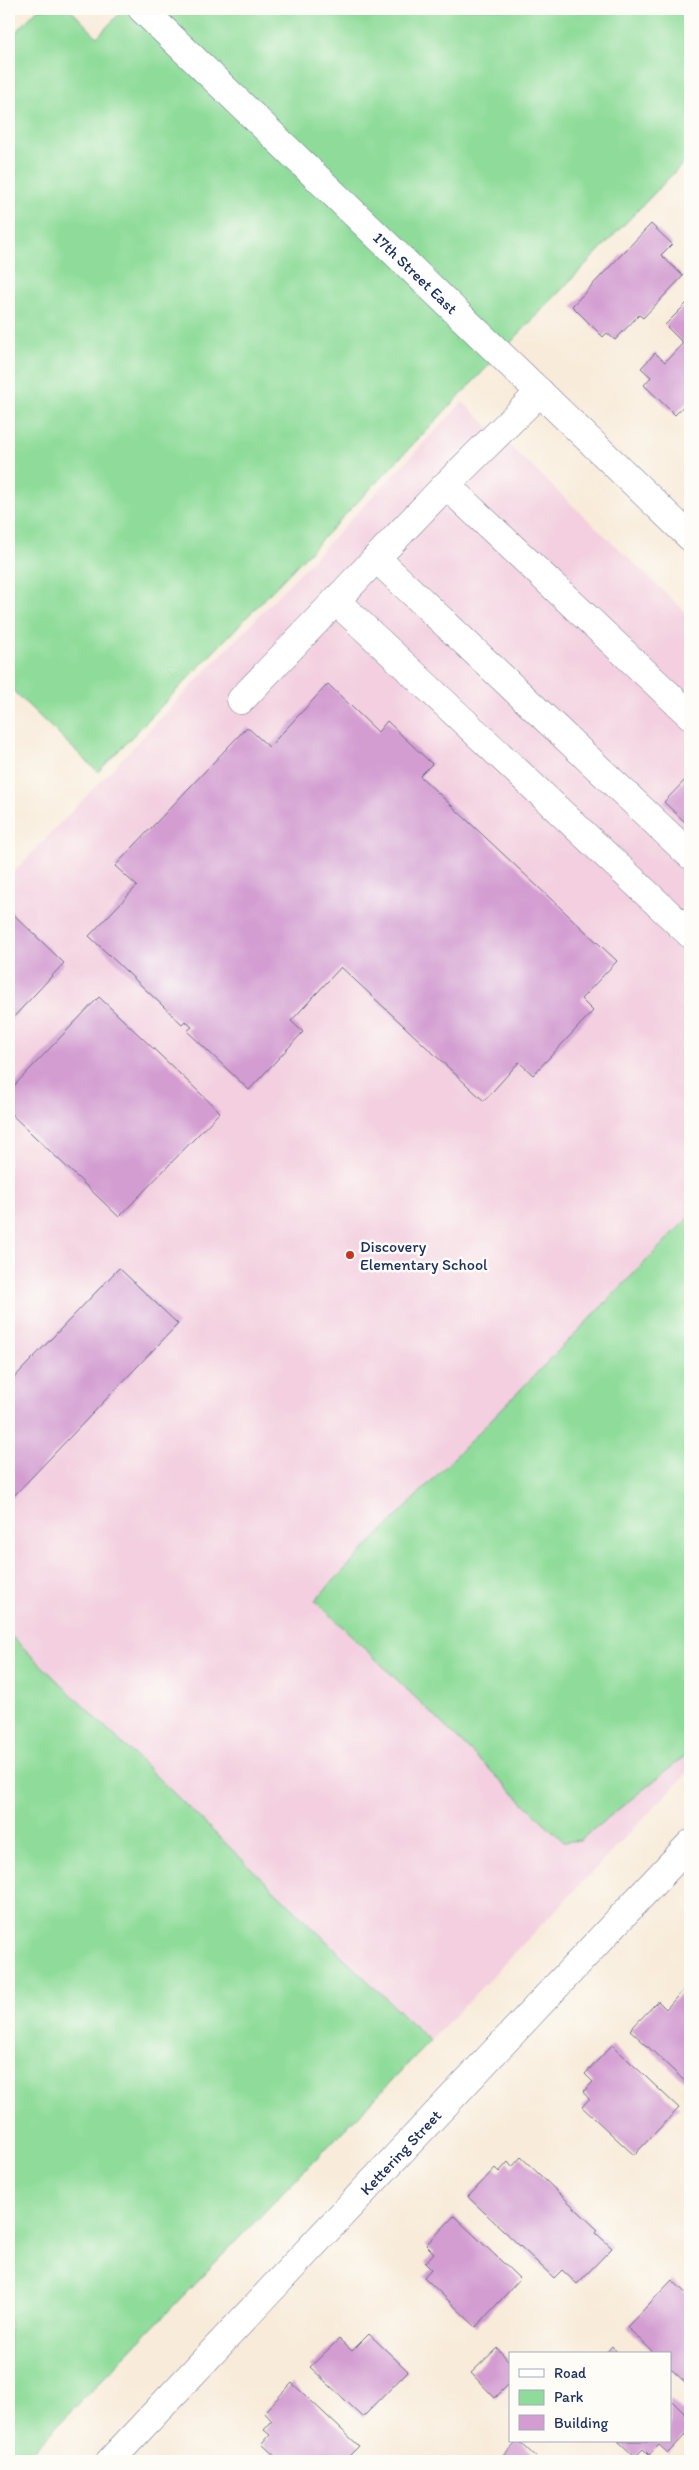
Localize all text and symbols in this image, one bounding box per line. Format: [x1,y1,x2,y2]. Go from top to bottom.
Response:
street label: 17th Street East [369,228,461,318]
place label: Discovery Elementary School [360,1237,488,1274]
marker: Discovery Elementary School [344,1249,356,1261]
street label: Kettering Street [356,2106,445,2199]
legend [509,2352,672,2442]
text: Road [554,2364,587,2382]
text: Park [554,2388,584,2406]
text: Building [554,2414,608,2432]

